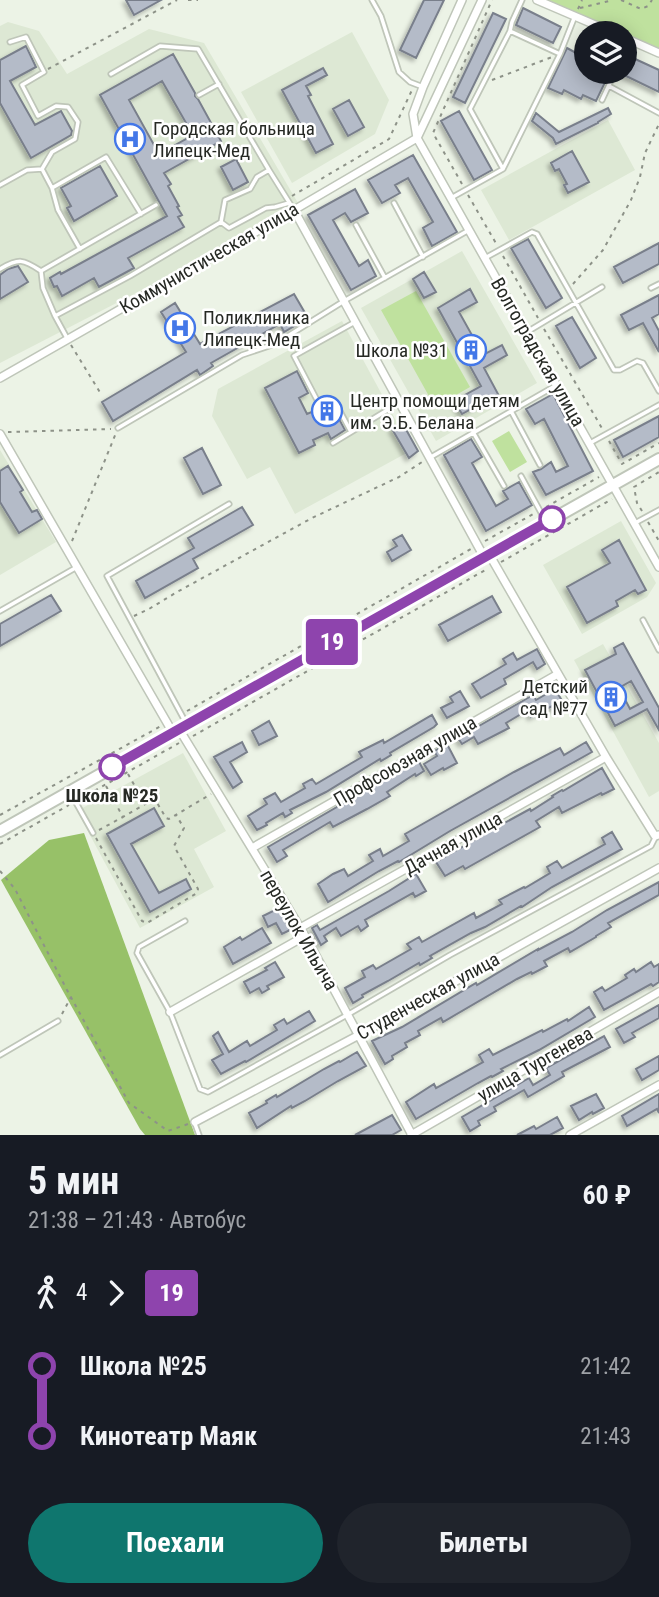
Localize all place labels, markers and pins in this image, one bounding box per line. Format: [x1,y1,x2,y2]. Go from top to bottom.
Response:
place label: Городская больница Липецк-Мед [153,117,315,162]
hospital icon: Городская больница Липецк-Мед [113,122,147,156]
place label: Поликлиника Липецк-Мед [203,306,310,351]
hospital icon: Поликлиника Липецк-Мед [163,311,197,345]
building icon: Школа №31 [454,333,488,367]
place label: Школа №31 [355,339,448,362]
place label: Центр помощи детям им. Э.Б. Белана [350,389,520,434]
building icon: Центр помощи детям им. Э.Б. Белана [310,394,344,428]
unlabelled marker [539,506,565,532]
place label: Детский сад №77 [520,675,588,720]
building icon: Детский сад №77 [594,680,628,714]
marker: Школа №25 [99,754,125,780]
place label: Школа №25 [66,784,158,807]

